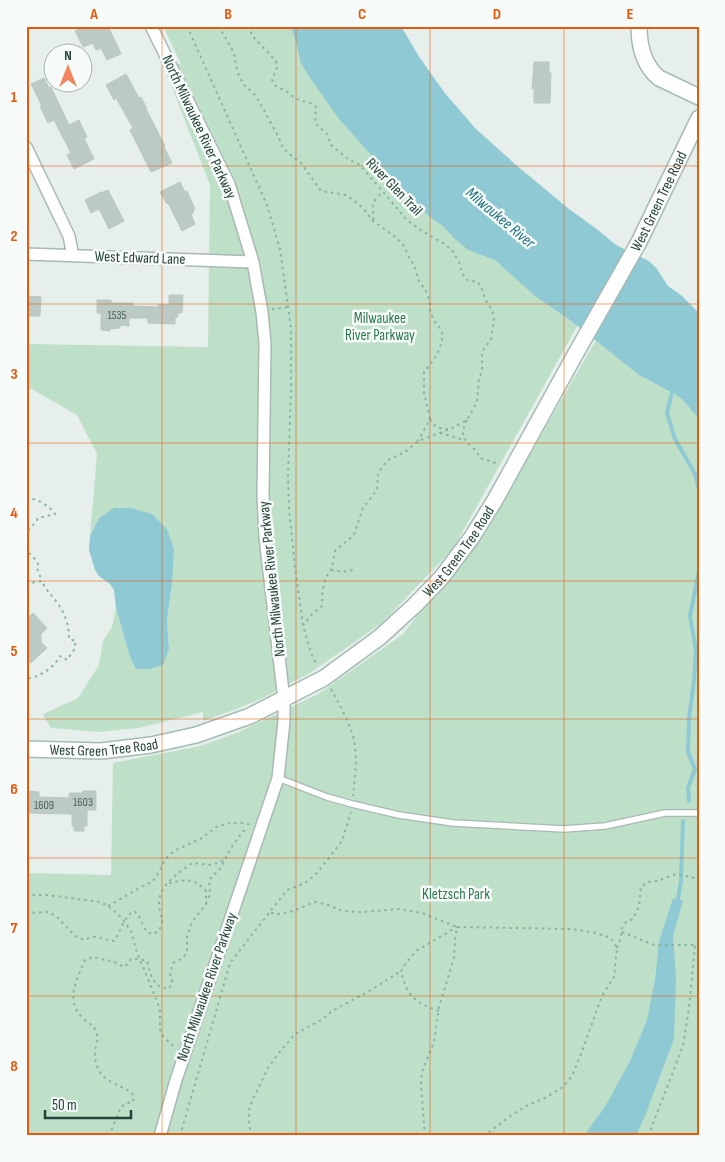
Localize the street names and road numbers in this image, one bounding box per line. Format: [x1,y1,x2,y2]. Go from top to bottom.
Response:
street label: North Milwaukee River Parkway [157,52,241,202]
street label: West Green Tree Road [626,148,691,255]
street label: River Glen Trail [362,154,426,220]
street label: West Edward Lane [94,247,186,269]
street label: North Milwaukee River Parkway [254,500,290,658]
street label: West Green Tree Road [418,502,498,601]
street label: West Green Tree Road [49,734,160,760]
street label: North Milwaukee River Parkway [173,910,241,1064]

